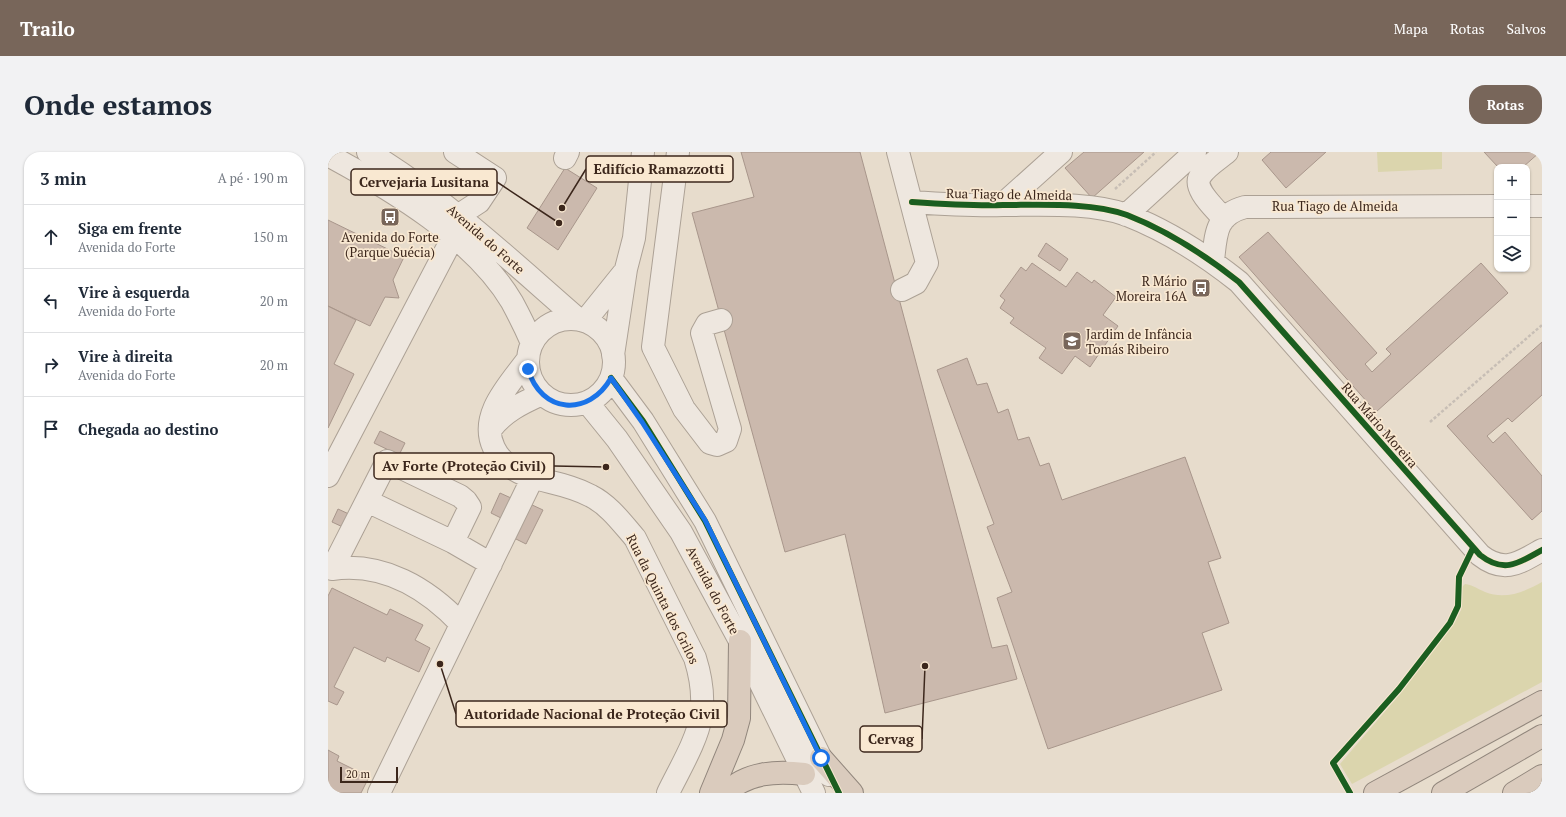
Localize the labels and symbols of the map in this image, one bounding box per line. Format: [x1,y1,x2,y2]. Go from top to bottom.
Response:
callout: Edifício Ramazzotti [586,156,733,182]
text: Edifício Ramazzotti [593,159,725,178]
callout: Cervejaria Lusitana [351,169,497,195]
text: Cervejaria Lusitana [359,172,489,191]
street label: Rua Tiago de Almeida [946,184,1073,204]
street label: Rua Tiago de Almeida [1272,197,1398,215]
street label: Avenida do Forte [443,200,529,278]
bus stop icon: Avenida do Forte (Parque Suécia) [379,206,401,228]
place label: Avenida do Forte (Parque Suécia) [341,228,439,261]
place label: R Mário Moreira 16A [1116,272,1187,305]
bus stop icon: R Mário Moreira 16A [1190,277,1212,299]
place label: Jardim de Infância Tomás Ribeiro [1086,325,1192,358]
school or university icon: Jardim de Infância Tomás Ribeiro [1061,330,1083,352]
route end [519,360,537,378]
street label: Rua Mário Moreira [1338,378,1423,472]
callout: Av Forte (Proteção Civil) [374,453,554,479]
text: Av Forte (Proteção Civil) [382,456,546,475]
street label: Rua da Quinta dos Grilos [622,531,704,667]
street label: Avenida do Forte [682,543,744,637]
callout: Autoridade Nacional de Proteção Civil [456,701,727,727]
text: Autoridade Nacional de Proteção Civil [464,704,720,723]
callout: Cervag [860,726,922,752]
text: Cervag [868,729,915,748]
route start [812,749,830,767]
scale bar [340,765,398,784]

